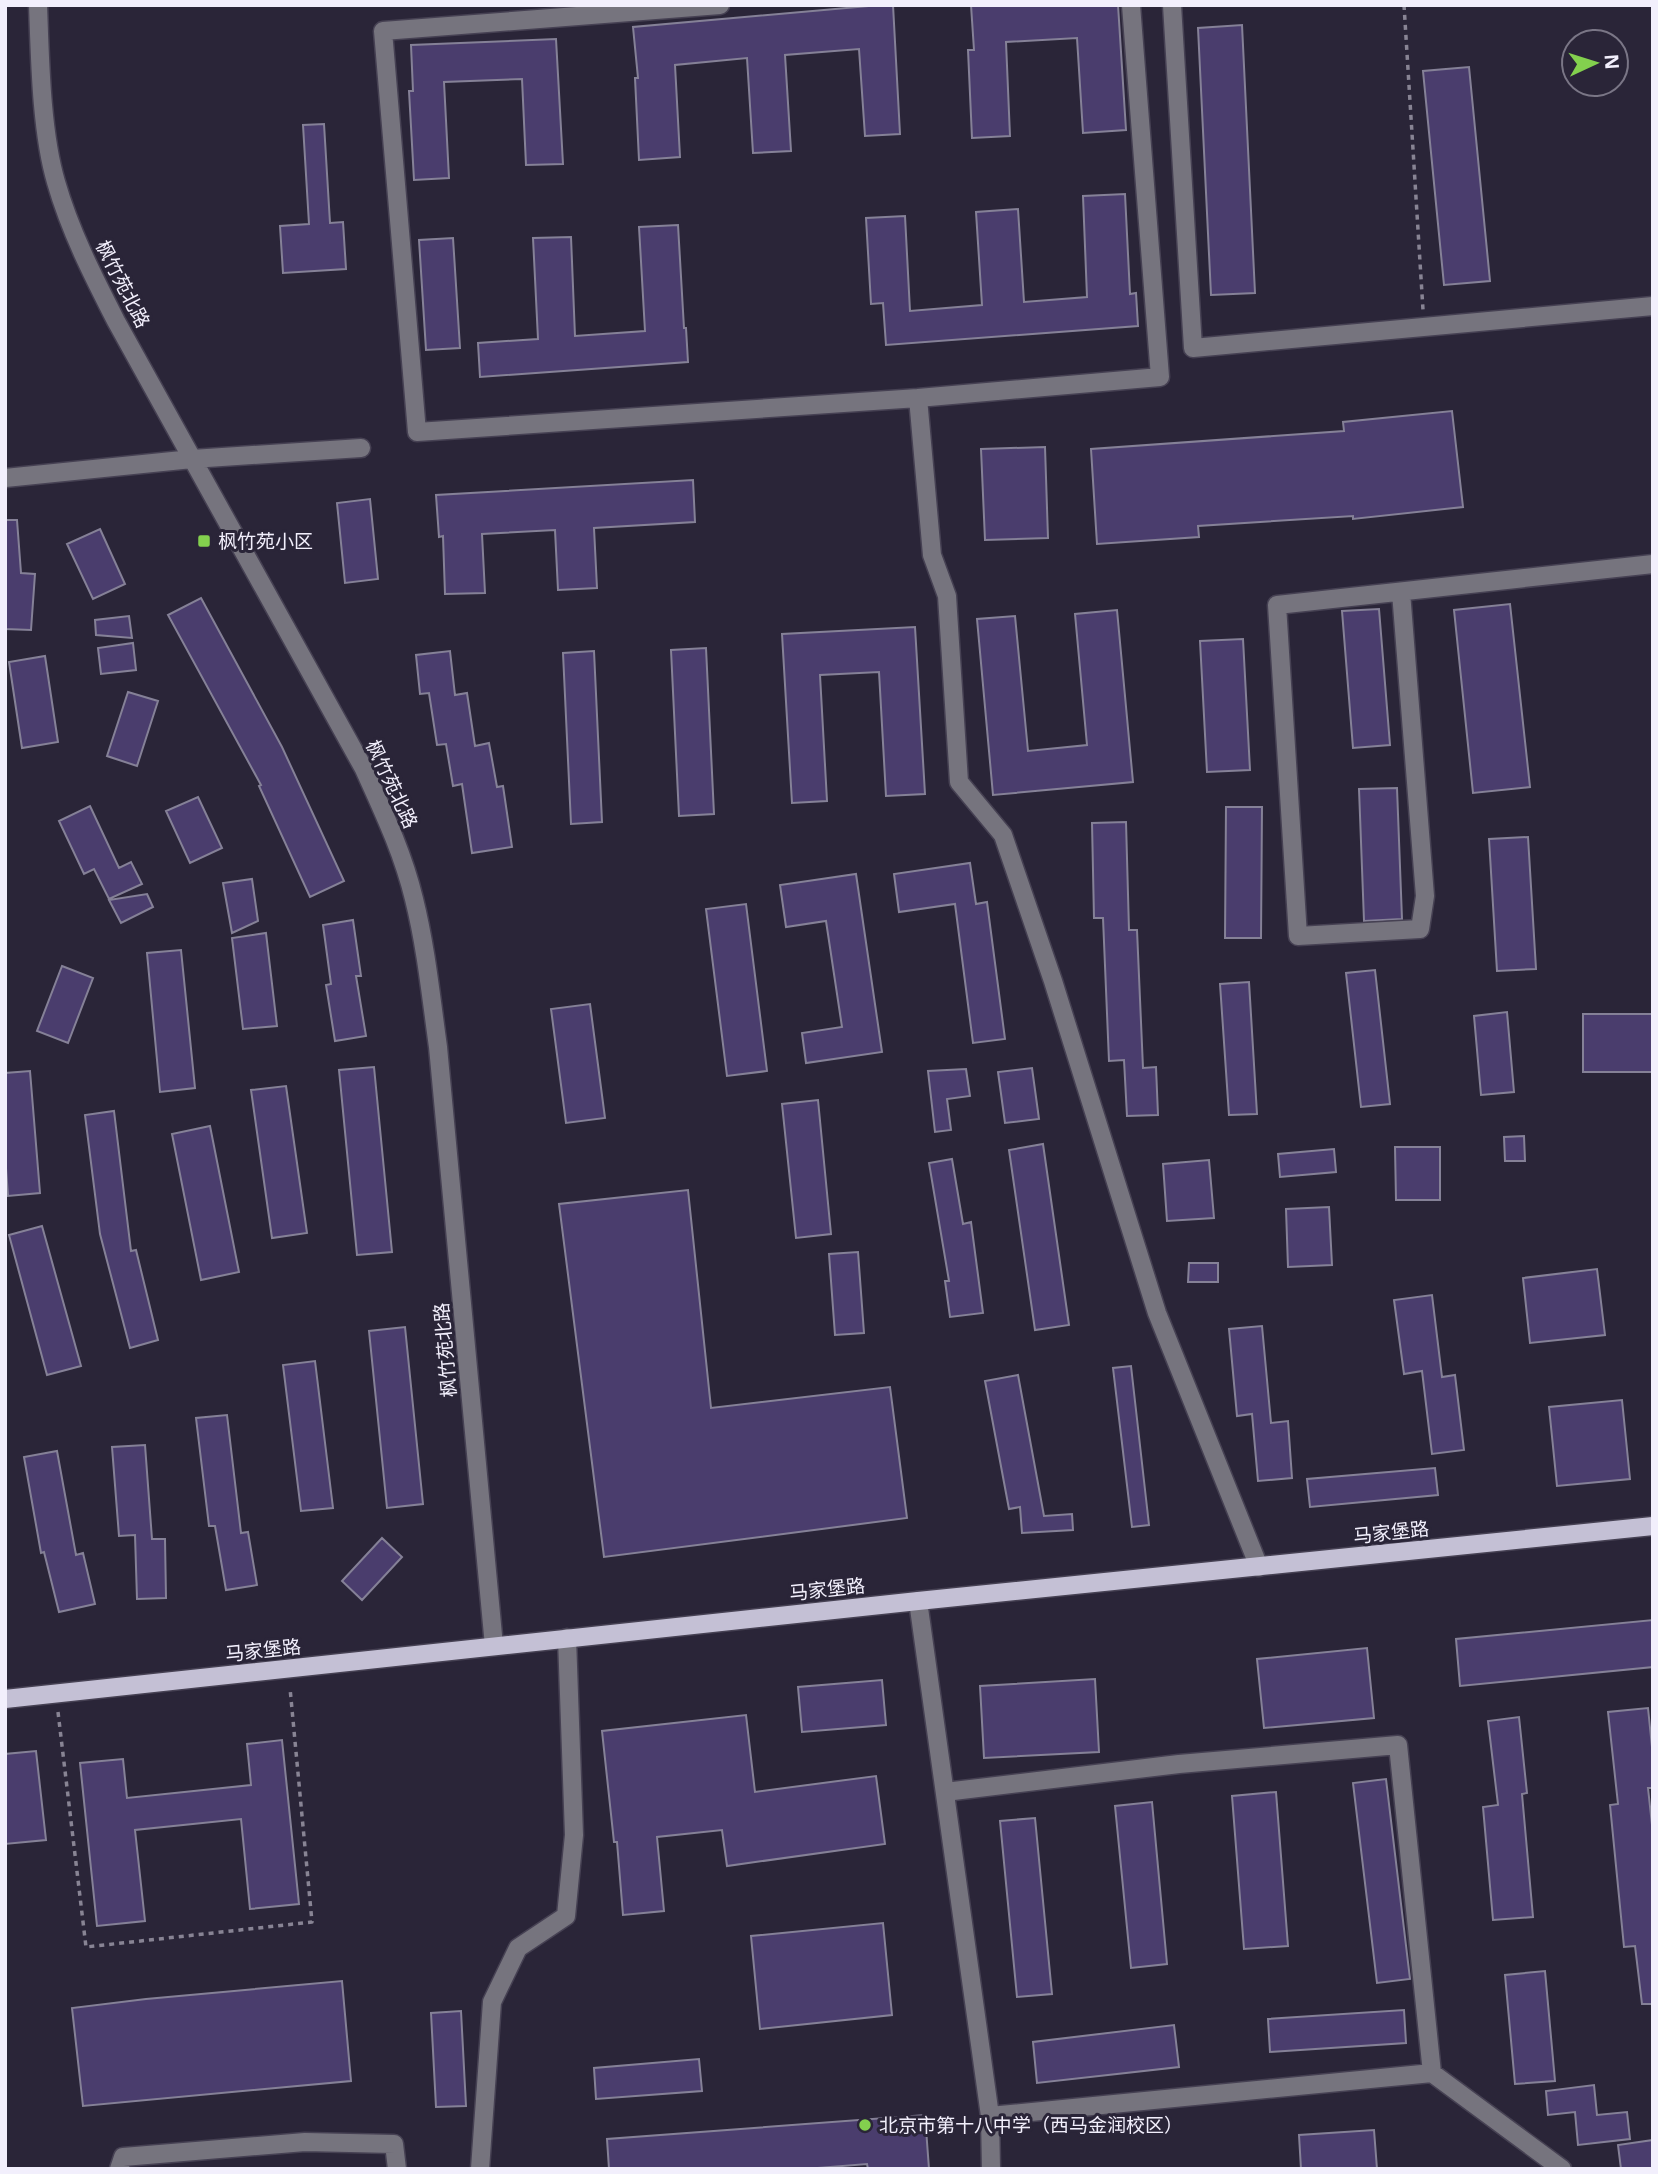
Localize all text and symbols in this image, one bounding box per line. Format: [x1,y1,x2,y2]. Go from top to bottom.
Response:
north arrow [1560,28,1630,98]
text: N [1598,53,1625,70]
street label: 枫竹苑北路 [90,236,156,332]
place label: 枫竹苑小区 [218,528,313,554]
marker: 枫竹苑小区 [196,533,212,549]
street label: 枫竹苑北路 [360,735,424,833]
street label: 枫竹苑北路 [428,1302,462,1398]
street label: 马家堡路 [1352,1515,1430,1549]
street label: 马家堡路 [788,1572,866,1606]
street label: 马家堡路 [224,1633,302,1667]
place label: 北京市第十八中学（西马金润校区） [879,2112,1183,2138]
marker: 北京市第十八中学（西马金润校区） [857,2117,873,2133]

